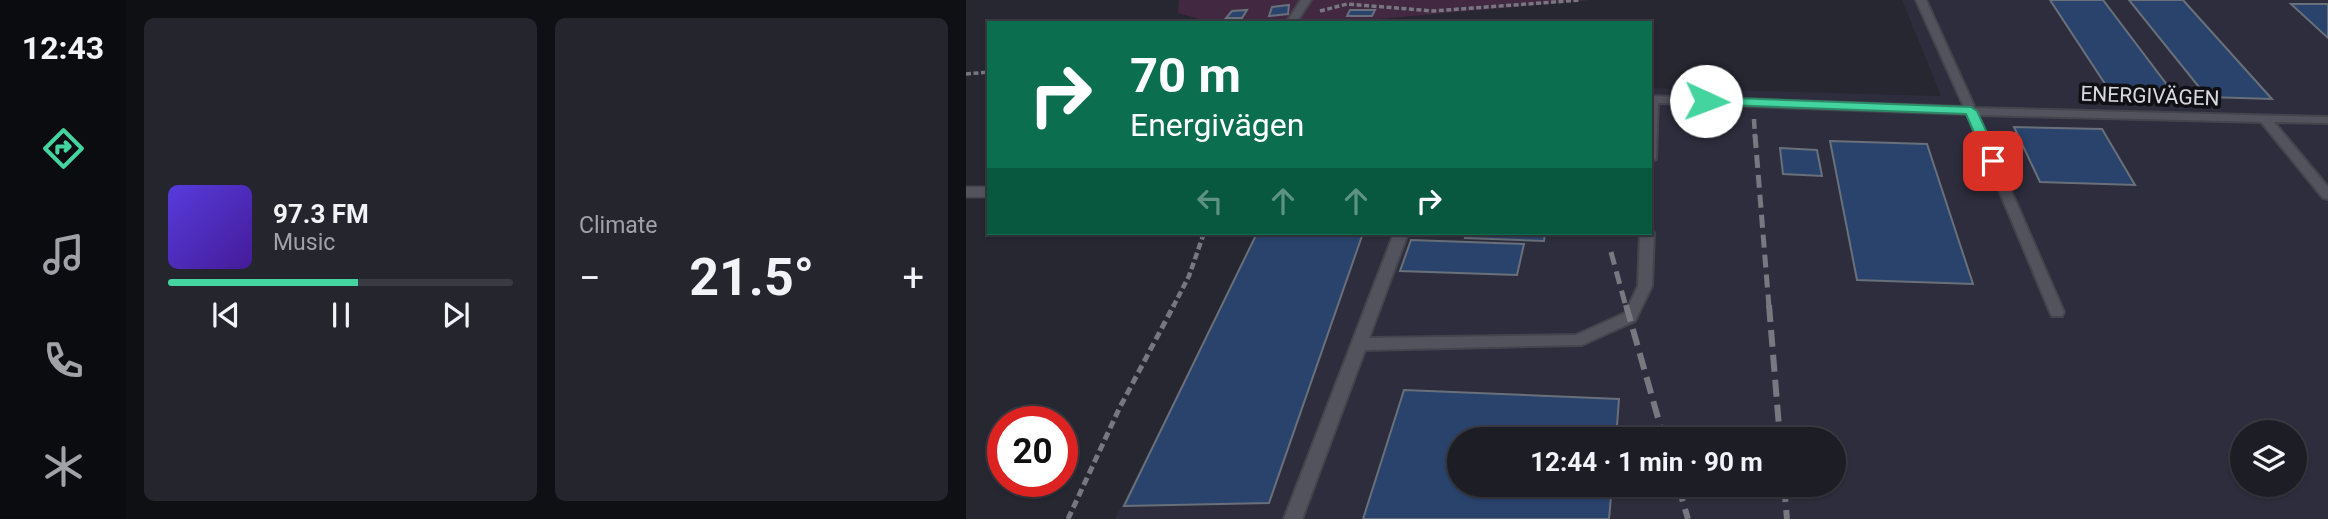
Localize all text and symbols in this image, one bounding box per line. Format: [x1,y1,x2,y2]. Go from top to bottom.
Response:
text: 12:43 [22,29,104,67]
text: 70 m [1130,47,1241,104]
icon: right [1015,49,1106,140]
position arrow [1669,64,1743,138]
street label: ENERGIVÄGEN [2080,82,2220,110]
text: Energivägen [1130,106,1304,144]
icon: directions [39,124,88,173]
pin [1963,131,2023,191]
icon: arrive [1974,142,2012,180]
icon: left [1191,182,1229,220]
icon: ahead [1264,182,1302,220]
icon: ahead [1337,182,1375,220]
icon: right [1410,182,1448,220]
text: 97.3 FM [273,199,369,229]
text: Climate [579,212,658,239]
text: Music [273,229,335,256]
icon: music [39,230,88,279]
text: 21.5° [689,247,814,308]
text: − [579,256,601,300]
text: + [902,256,924,300]
icon: previous [207,296,245,334]
icon: pause [322,296,360,334]
icon: next [437,296,475,334]
icon: phone [39,336,88,385]
speed limit sign: 20 [987,406,1078,497]
map controls [2230,420,2307,497]
button: layers [2230,420,2307,497]
icon: climate [39,442,88,491]
text: 12:44 · 1 min · 90 m [1530,447,1763,477]

